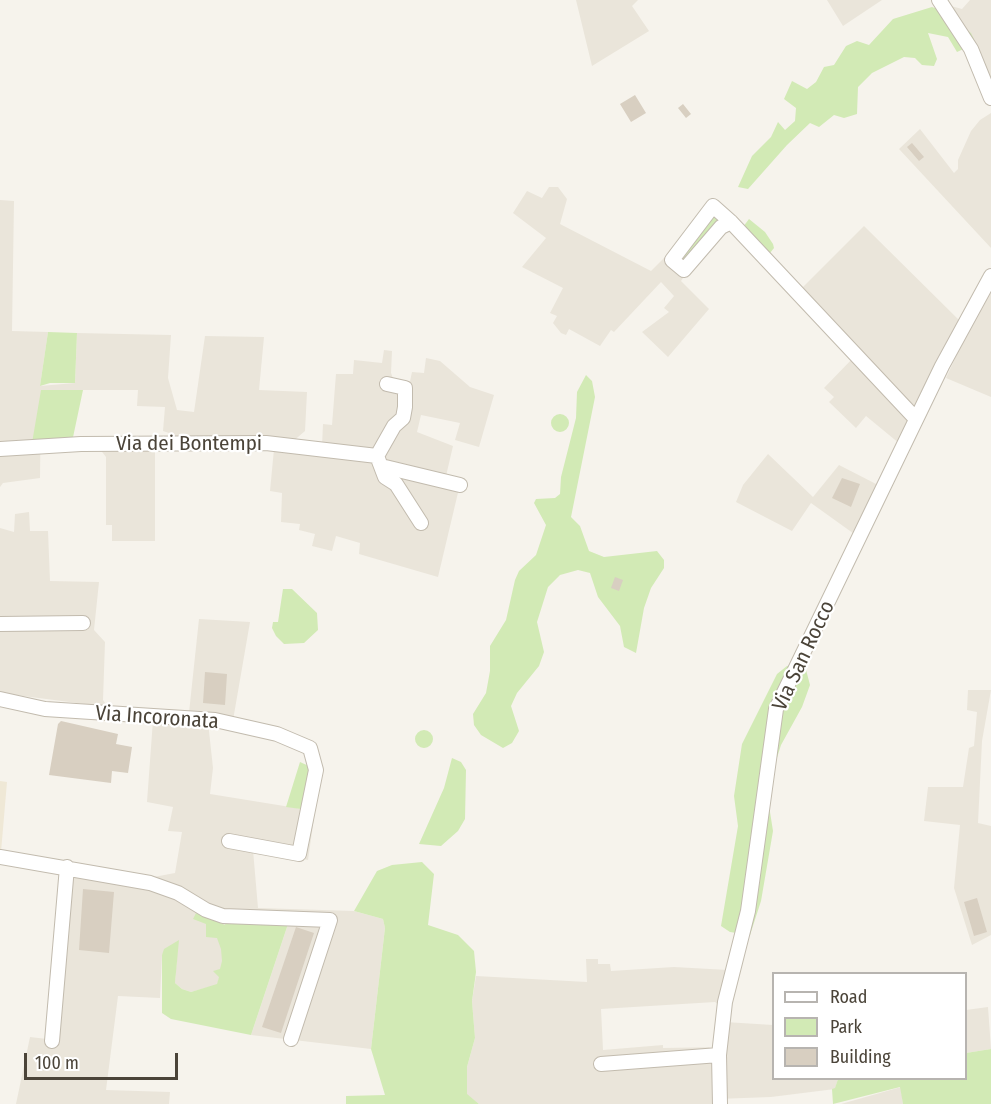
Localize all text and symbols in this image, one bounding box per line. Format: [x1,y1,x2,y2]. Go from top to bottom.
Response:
street label: Via dei Bontempi [116,431,262,457]
street label: Via San Rocco [768,597,840,715]
street label: Via Incoronata [94,701,220,735]
legend [772,972,967,1080]
text: Road [830,986,867,1008]
text: Park [830,1016,862,1038]
scale bar [27,1041,182,1079]
text: Building [830,1046,891,1068]
text: 100 m [35,1052,79,1074]

